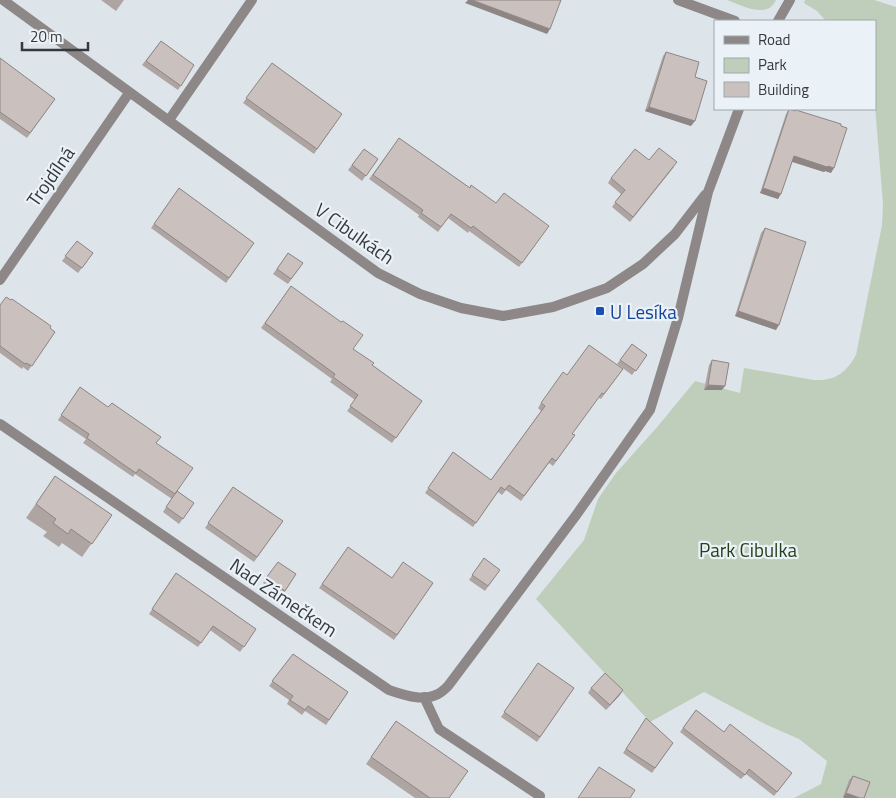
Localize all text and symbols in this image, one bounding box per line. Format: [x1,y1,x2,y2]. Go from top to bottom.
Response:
scale bar [22,20,89,52]
legend [714,20,876,110]
text: 20 m [30,25,63,48]
text: Road [758,28,790,51]
text: Park [758,53,787,76]
text: Building [758,78,809,101]
street label: Trojdílná [19,140,81,212]
street label: V Cibulkách [309,195,401,271]
place label: U Lesíka [610,297,677,326]
marker: U Lesíka [594,305,606,317]
park label: Park Cibulka [699,535,798,564]
street label: Nad Zámečkem [224,550,344,644]

